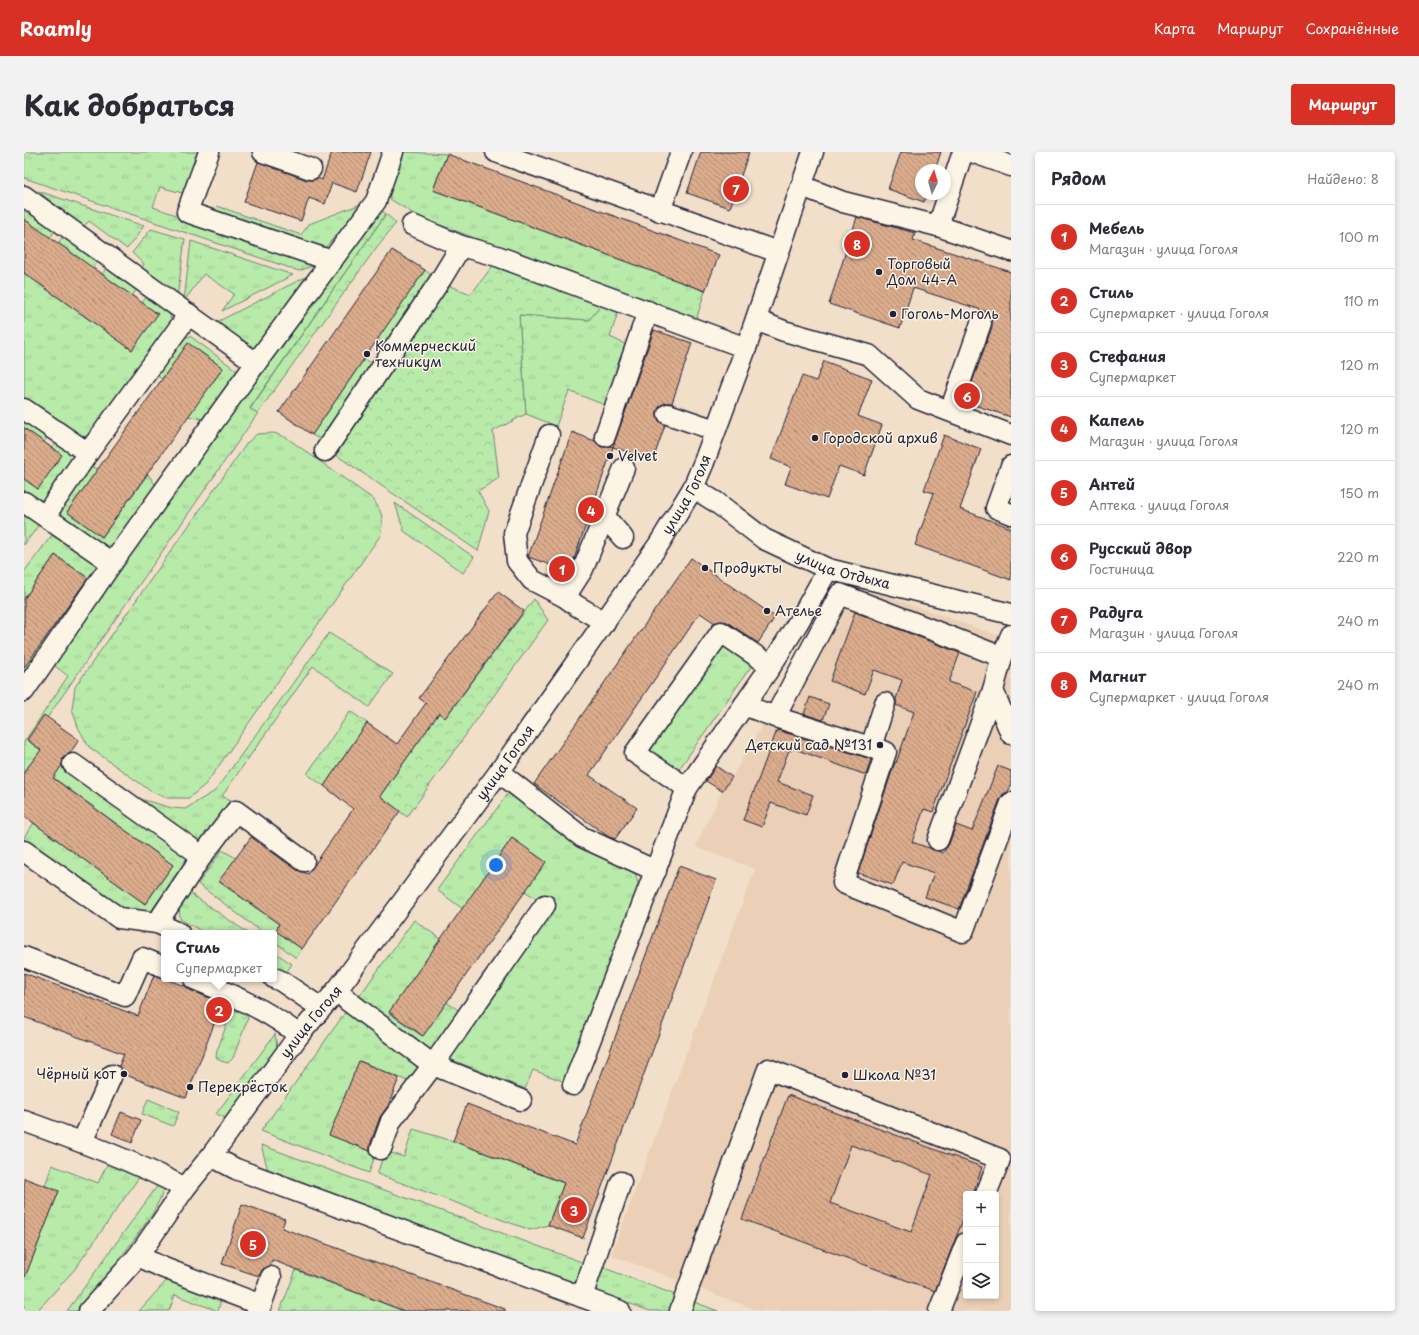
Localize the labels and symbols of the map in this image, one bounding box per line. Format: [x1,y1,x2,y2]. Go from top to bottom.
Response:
north arrow [915,164,951,200]
pin: 7 [723,174,749,204]
pin: 8 [844,229,870,259]
place label: Торговый Дом 44-А [886,253,957,290]
marker: Торговый Дом 44-А [874,267,884,277]
place label: Гоголь-Моголь [901,303,999,324]
marker: Гоголь-Моголь [888,309,898,319]
place label: Коммерческий техникум [375,335,476,372]
marker: Коммерческий техникум [362,349,372,359]
pin: 6 [954,381,980,411]
place label: Городской архив [823,427,938,448]
marker: Городской архив [810,433,820,443]
place label: Velvet [618,445,658,466]
marker: Velvet [605,451,615,461]
street label: улица Гоголя [656,451,716,538]
pin: 4 [578,495,604,525]
street label: улица Отдыха [793,544,893,594]
pin: 1 [549,554,575,584]
place label: Продукты [713,557,782,578]
marker: Продукты [700,563,710,573]
place label: Ателье [775,600,822,621]
marker: Ателье [762,606,772,616]
street label: улица Гоголя [471,720,539,804]
place label: Детский сад №131 [745,734,872,755]
marker: Детский сад №131 [875,740,885,750]
your location [486,855,506,875]
street label: улица Гоголя [275,981,347,1062]
pin: 2 [206,995,232,1025]
place label: Чёрный кот [36,1063,116,1084]
place label: Школа №31 [853,1064,936,1085]
marker: Чёрный кот [119,1069,129,1079]
marker: Школа №31 [840,1070,850,1080]
place label: Перекрёсток [198,1076,288,1097]
marker: Перекрёсток [185,1082,195,1092]
pin: 3 [561,1195,587,1225]
pin: 5 [240,1229,266,1259]

